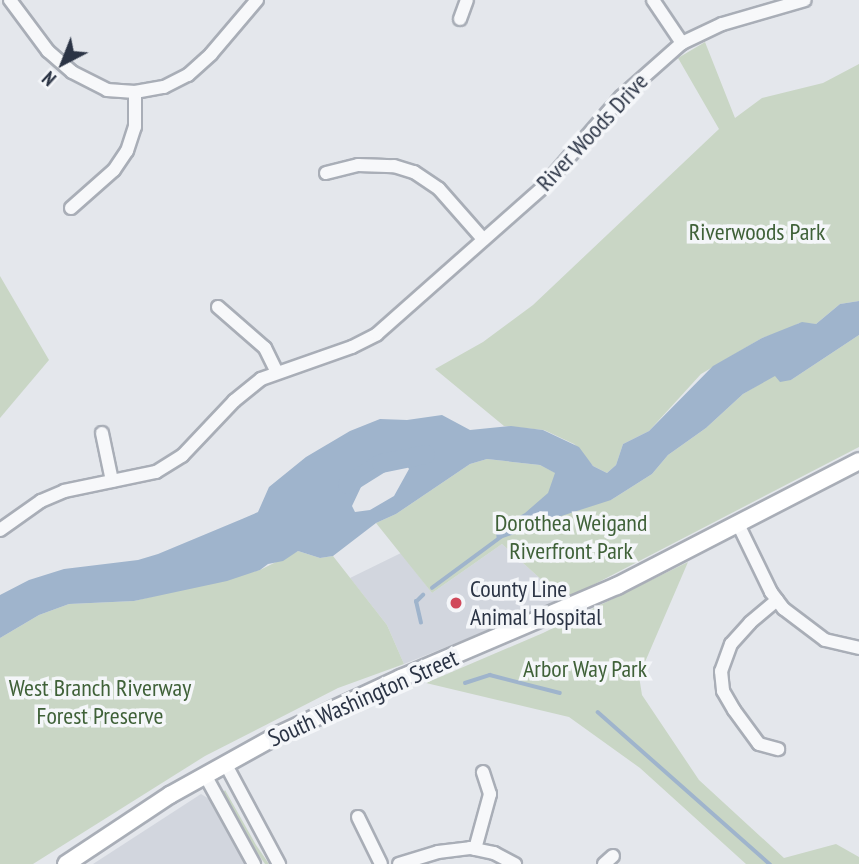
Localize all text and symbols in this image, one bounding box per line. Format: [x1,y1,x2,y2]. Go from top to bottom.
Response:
north arrow [28,28,98,98]
text: N [37,66,61,91]
street label: River Woods Drive [530,67,654,197]
park label: Riverwoods Park [689,218,825,246]
park label: Dorothea Weigand Riverfront Park [495,509,647,565]
place label: County Line Animal Hospital [470,575,602,631]
marker: County Line Animal Hospital [448,595,464,611]
street label: South Washington Street [263,643,463,753]
park label: Arbor Way Park [522,655,648,683]
park label: West Branch Riverway Forest Preserve [9,674,191,730]

